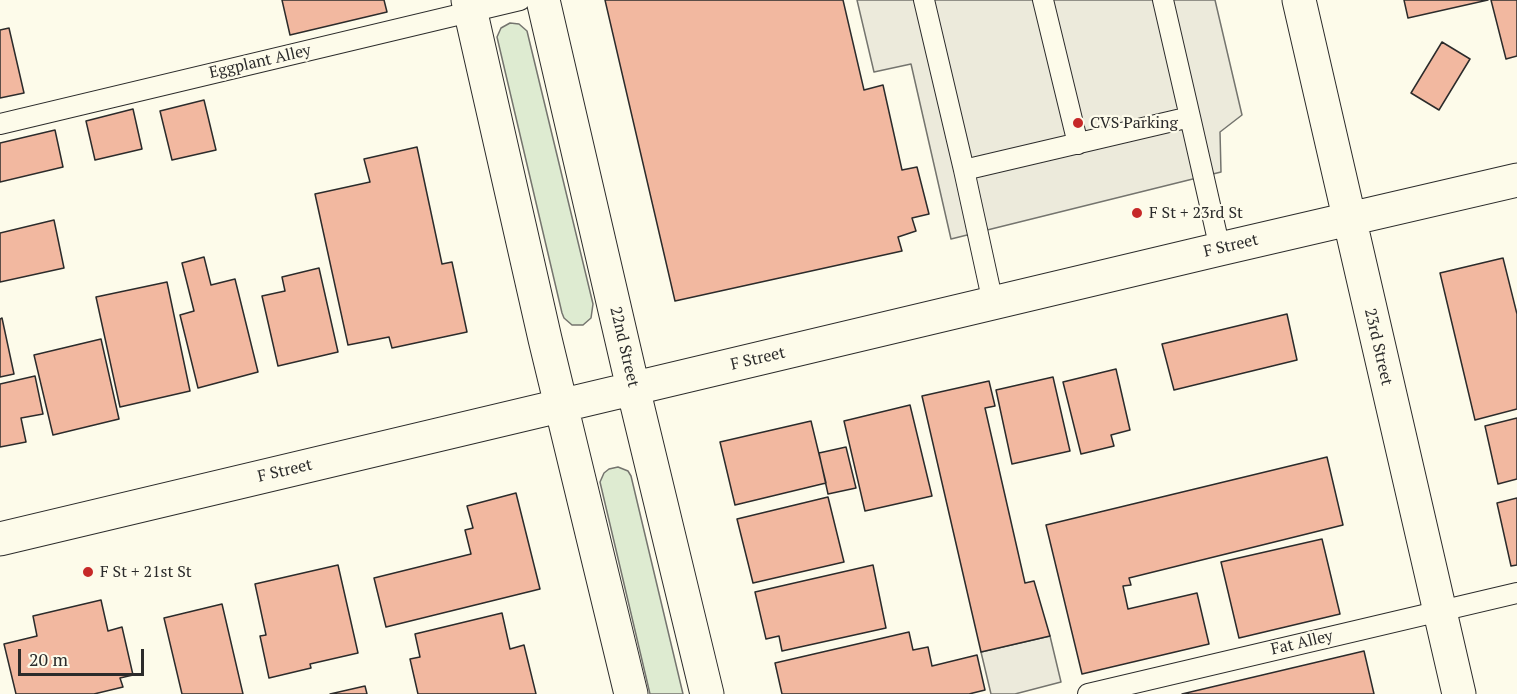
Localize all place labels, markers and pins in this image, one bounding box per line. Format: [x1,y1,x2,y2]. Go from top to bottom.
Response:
place label: CVS Parking [1090,113,1178,133]
marker: CVS Parking [1071,116,1085,130]
place label: F St + 23rd St [1149,203,1243,223]
marker: F St + 23rd St [1130,206,1144,220]
place label: F St + 21st St [100,562,192,582]
marker: F St + 21st St [81,565,95,579]

